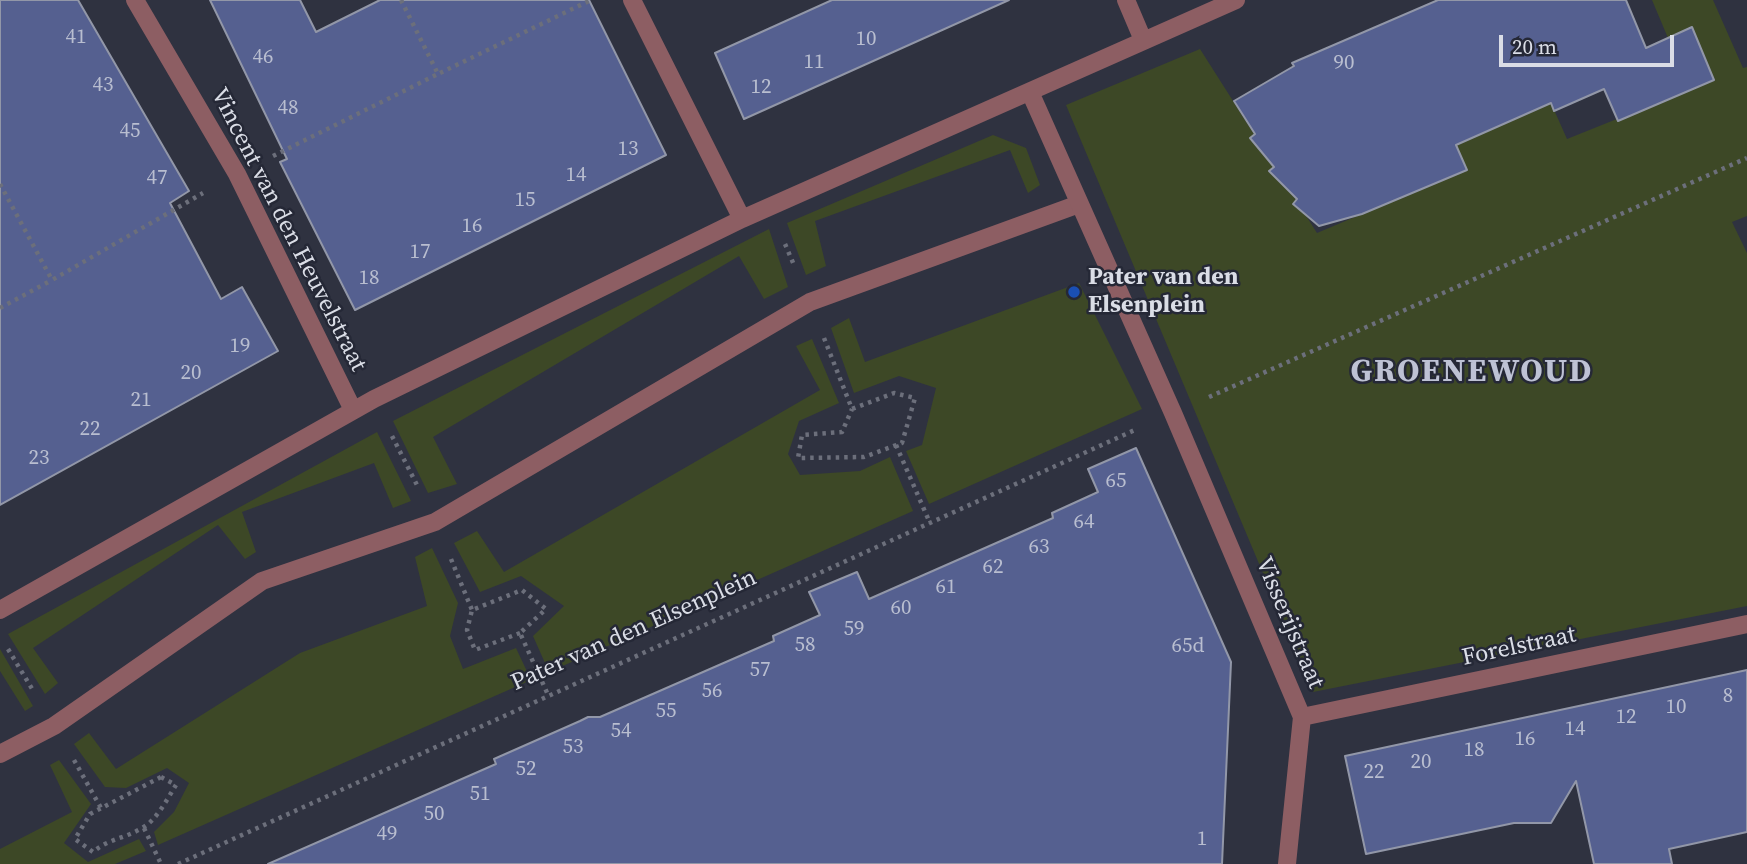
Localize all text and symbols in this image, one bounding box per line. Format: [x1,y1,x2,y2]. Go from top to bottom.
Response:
scale bar [1502,21,1677,65]
house number: 41 [66,25,86,51]
house number: 10 [856,27,876,53]
text: 20 m [1512,32,1557,61]
house number: 46 [253,45,273,71]
house number: 11 [804,50,824,76]
house number: 90 [1334,51,1354,77]
house number: 43 [93,73,113,99]
house number: 12 [751,75,771,101]
street label: Vincent van den Heuvelstraat [204,83,372,377]
house number: 48 [278,96,298,122]
house number: 45 [120,119,140,145]
house number: 13 [618,137,638,163]
house number: 14 [566,163,586,189]
house number: 47 [147,166,167,192]
house number: 15 [515,188,535,214]
house number: 16 [462,214,482,240]
house number: 17 [410,240,430,266]
place label: Pater van den Elsenplein [1088,264,1239,320]
house number: 18 [359,266,379,292]
marker: Pater van den Elsenplein [1066,284,1082,300]
house number: 19 [230,334,250,360]
district label: GROENEWOUD [1352,354,1592,392]
house number: 20 [181,361,201,387]
house number: 21 [131,388,151,414]
house number: 22 [80,417,100,443]
house number: 23 [29,446,49,472]
house number: 65 [1106,469,1126,495]
house number: 64 [1074,510,1094,536]
house number: 63 [1029,535,1049,561]
street label: Visserijstraat [1248,553,1330,693]
house number: 62 [983,555,1003,581]
street label: Pater van den Elsenplein [507,564,761,698]
house number: 61 [936,575,956,601]
house number: 60 [891,596,911,622]
house number: 59 [844,617,864,643]
street label: Forelstraat [1460,621,1578,673]
house number: 58 [795,633,815,659]
house number: 65d [1172,634,1204,660]
house number: 57 [750,658,770,684]
house number: 56 [702,679,722,705]
house number: 8 [1723,684,1733,710]
house number: 10 [1666,695,1686,721]
house number: 55 [656,699,676,725]
house number: 12 [1616,705,1636,731]
house number: 14 [1565,717,1585,743]
house number: 54 [611,719,631,745]
house number: 16 [1515,727,1535,753]
house number: 53 [563,735,583,761]
house number: 18 [1464,738,1484,764]
house number: 20 [1411,750,1431,776]
house number: 52 [516,757,536,783]
house number: 22 [1364,760,1384,786]
house number: 51 [470,782,490,808]
house number: 50 [424,802,444,828]
house number: 49 [377,822,397,848]
house number: 1 [1197,827,1207,853]

